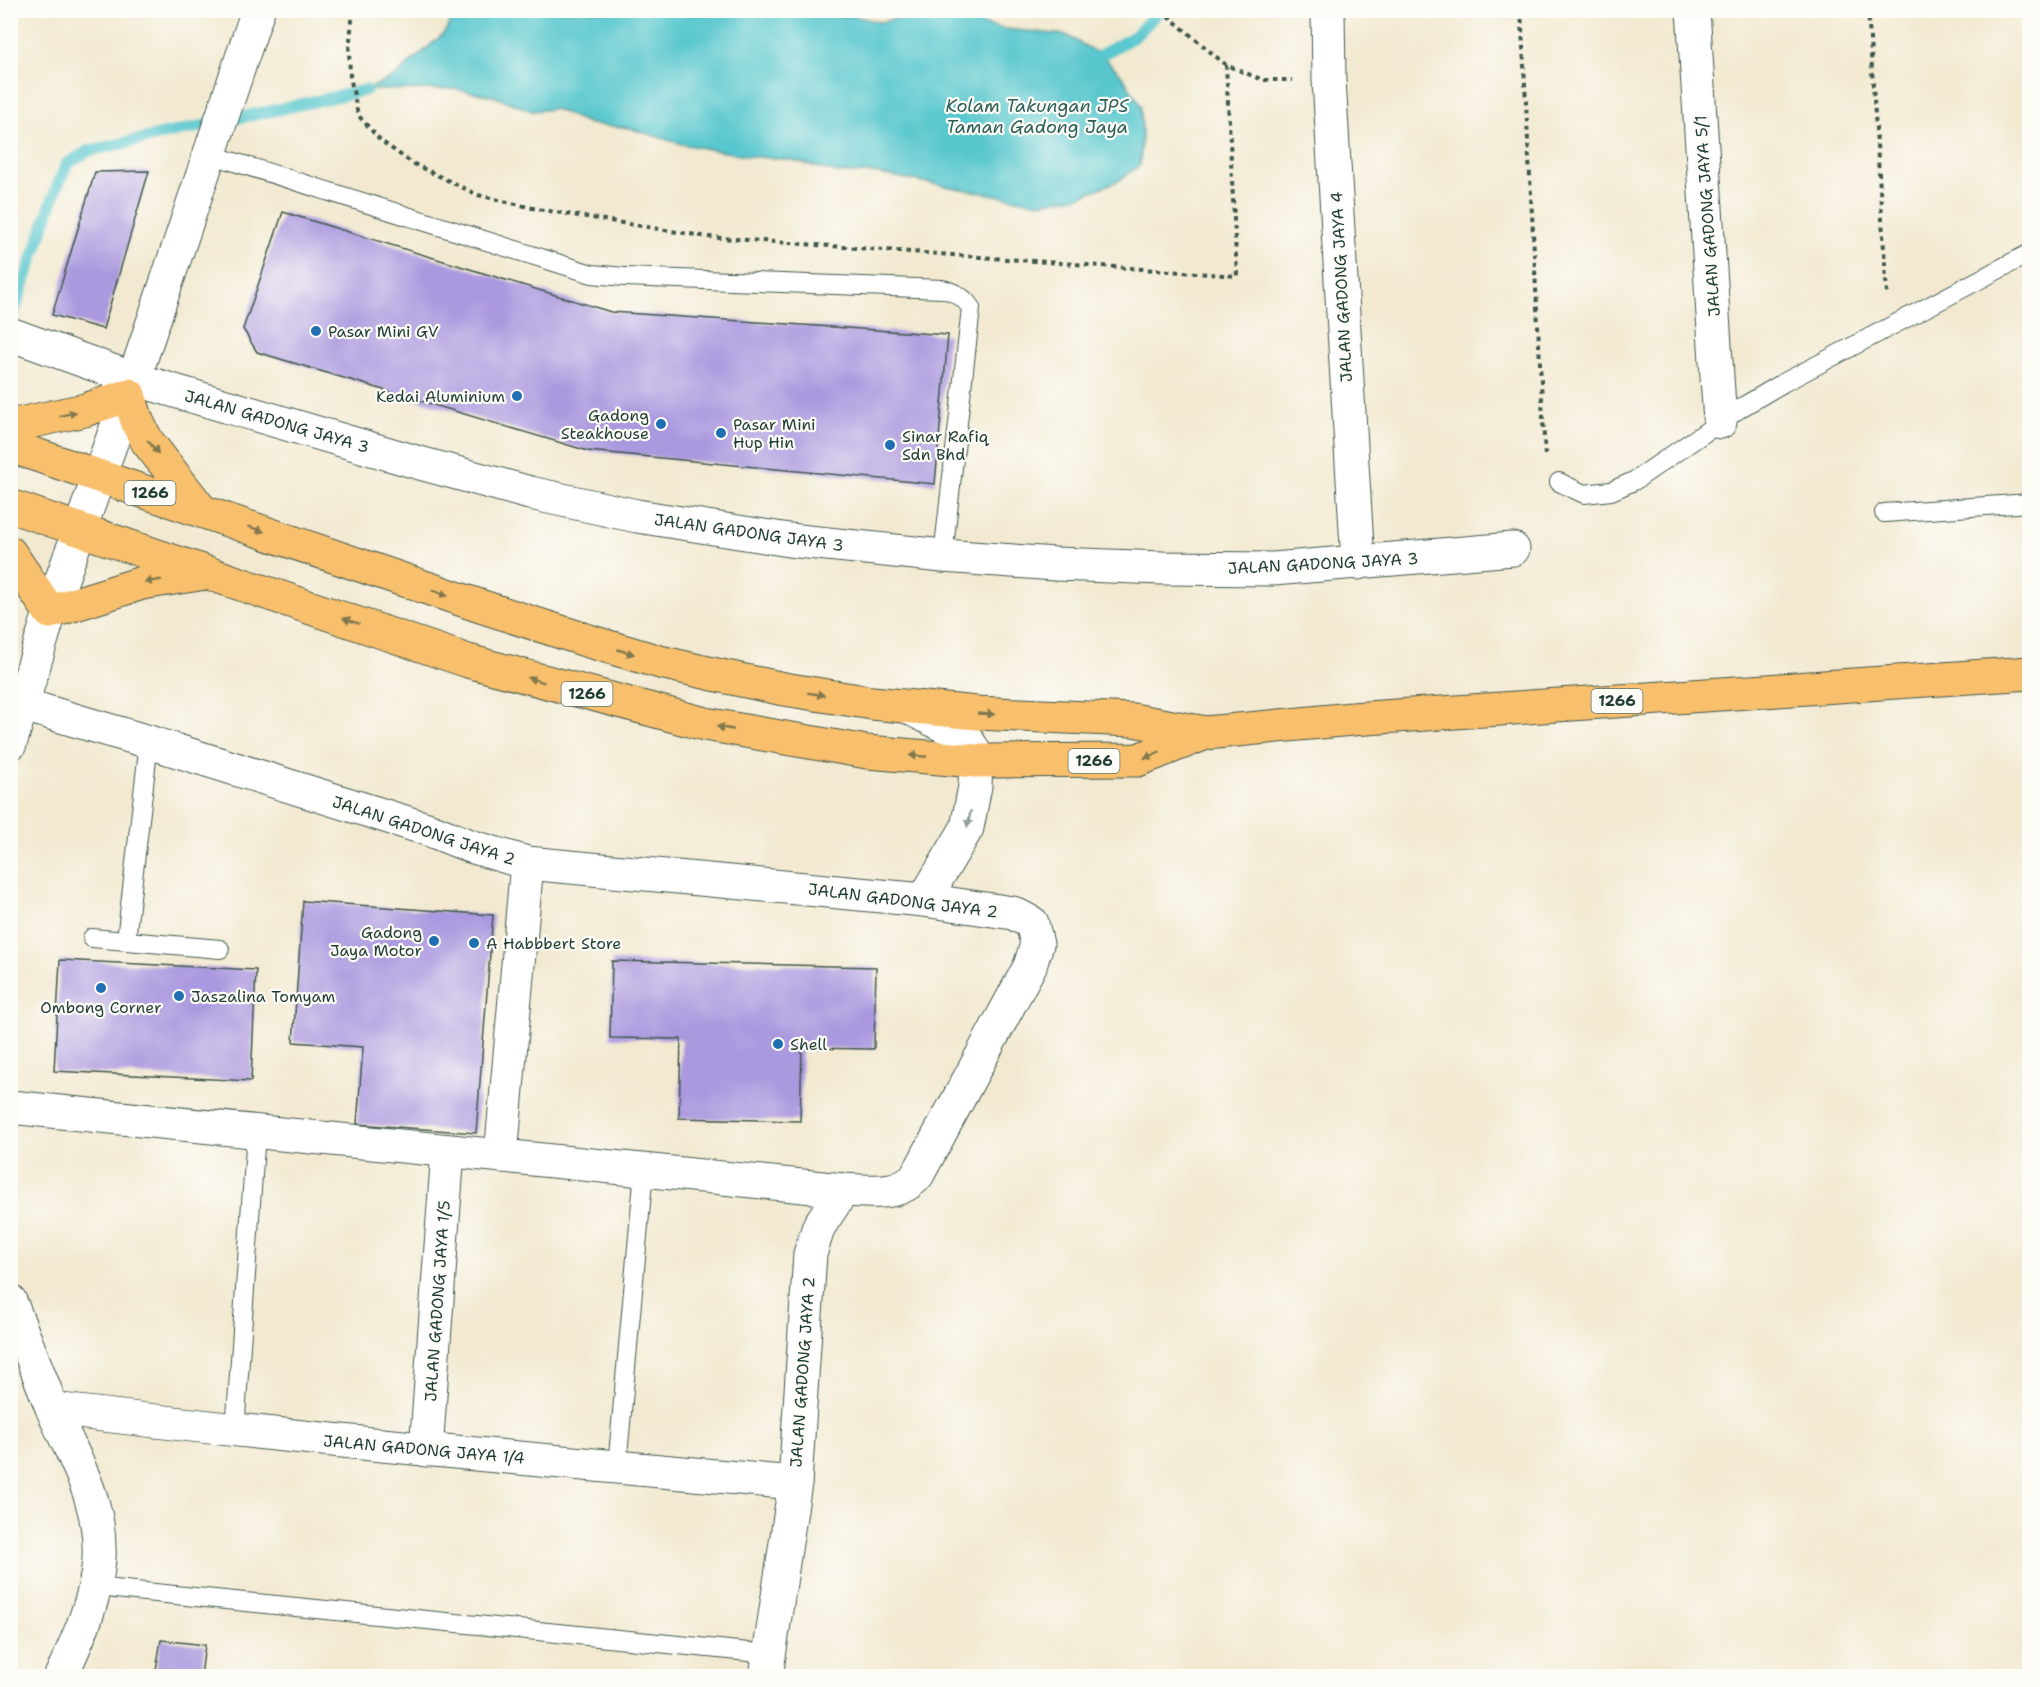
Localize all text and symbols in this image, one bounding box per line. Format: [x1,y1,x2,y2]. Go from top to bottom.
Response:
water label: Kolam Takungan JPS Taman Gadong Jaya [946,94,1129,139]
street label: JALAN GADONG JAYA 5/1 [1690,115,1725,317]
street label: JALAN GADONG JAYA 4 [1326,191,1357,383]
place label: Pasar Mini GV [328,321,439,342]
marker: Pasar Mini GV [309,324,323,338]
street label: JALAN GADONG JAYA 3 [182,385,372,458]
place label: Kedai Aluminium [376,386,505,407]
marker: Kedai Aluminium [510,389,524,403]
place label: Gadong Steakhouse [561,405,649,444]
one-way arrow [59,409,77,419]
place label: Pasar Mini Hup Hin [733,414,816,453]
marker: Gadong Steakhouse [654,417,668,431]
marker: Pasar Mini Hup Hin [714,426,728,440]
place label: Sinar Rafiq Sdn Bhd [902,426,990,465]
marker: Sinar Rafiq Sdn Bhd [883,438,897,452]
one-way arrow [146,439,159,454]
road number: 1266 [124,481,176,505]
street label: JALAN GADONG JAYA 3 [653,509,845,556]
one-way arrow [247,525,265,535]
street label: JALAN GADONG JAYA 3 [1227,548,1419,579]
one-way arrow [143,577,162,586]
one-way arrow [431,588,449,598]
one-way arrow [342,615,360,625]
one-way arrow [617,648,635,657]
one-way arrow [527,675,545,684]
road number: 1266 [562,682,612,706]
road number: 1266 [1592,689,1642,713]
one-way arrow [807,690,826,699]
one-way arrow [976,709,995,718]
one-way arrow [716,723,735,732]
road number: 1266 [1068,749,1120,773]
one-way arrow [1142,750,1160,760]
one-way arrow [909,752,928,761]
street label: JALAN GADONG JAYA 2 [330,791,518,870]
one-way arrow [964,810,973,829]
street label: JALAN GADONG JAYA 2 [807,878,999,923]
place label: Gadong Jaya Motor [330,922,422,961]
place label: A Habbbert Store [486,933,621,954]
marker: Gadong Jaya Motor [427,934,441,948]
marker: A Habbbert Store [467,936,481,950]
marker: Ombong Corner [94,981,108,995]
place label: Jaszalina Tomyam [191,986,336,1007]
marker: Jaszalina Tomyam [172,989,186,1003]
place label: Ombong Corner [40,997,162,1018]
place label: Shell [790,1034,827,1055]
marker: Shell [771,1037,785,1051]
street label: JALAN GADONG JAYA 1/5 [420,1200,455,1402]
street label: JALAN GADONG JAYA 2 [785,1276,820,1468]
street label: JALAN GADONG JAYA 1/4 [322,1430,526,1469]

